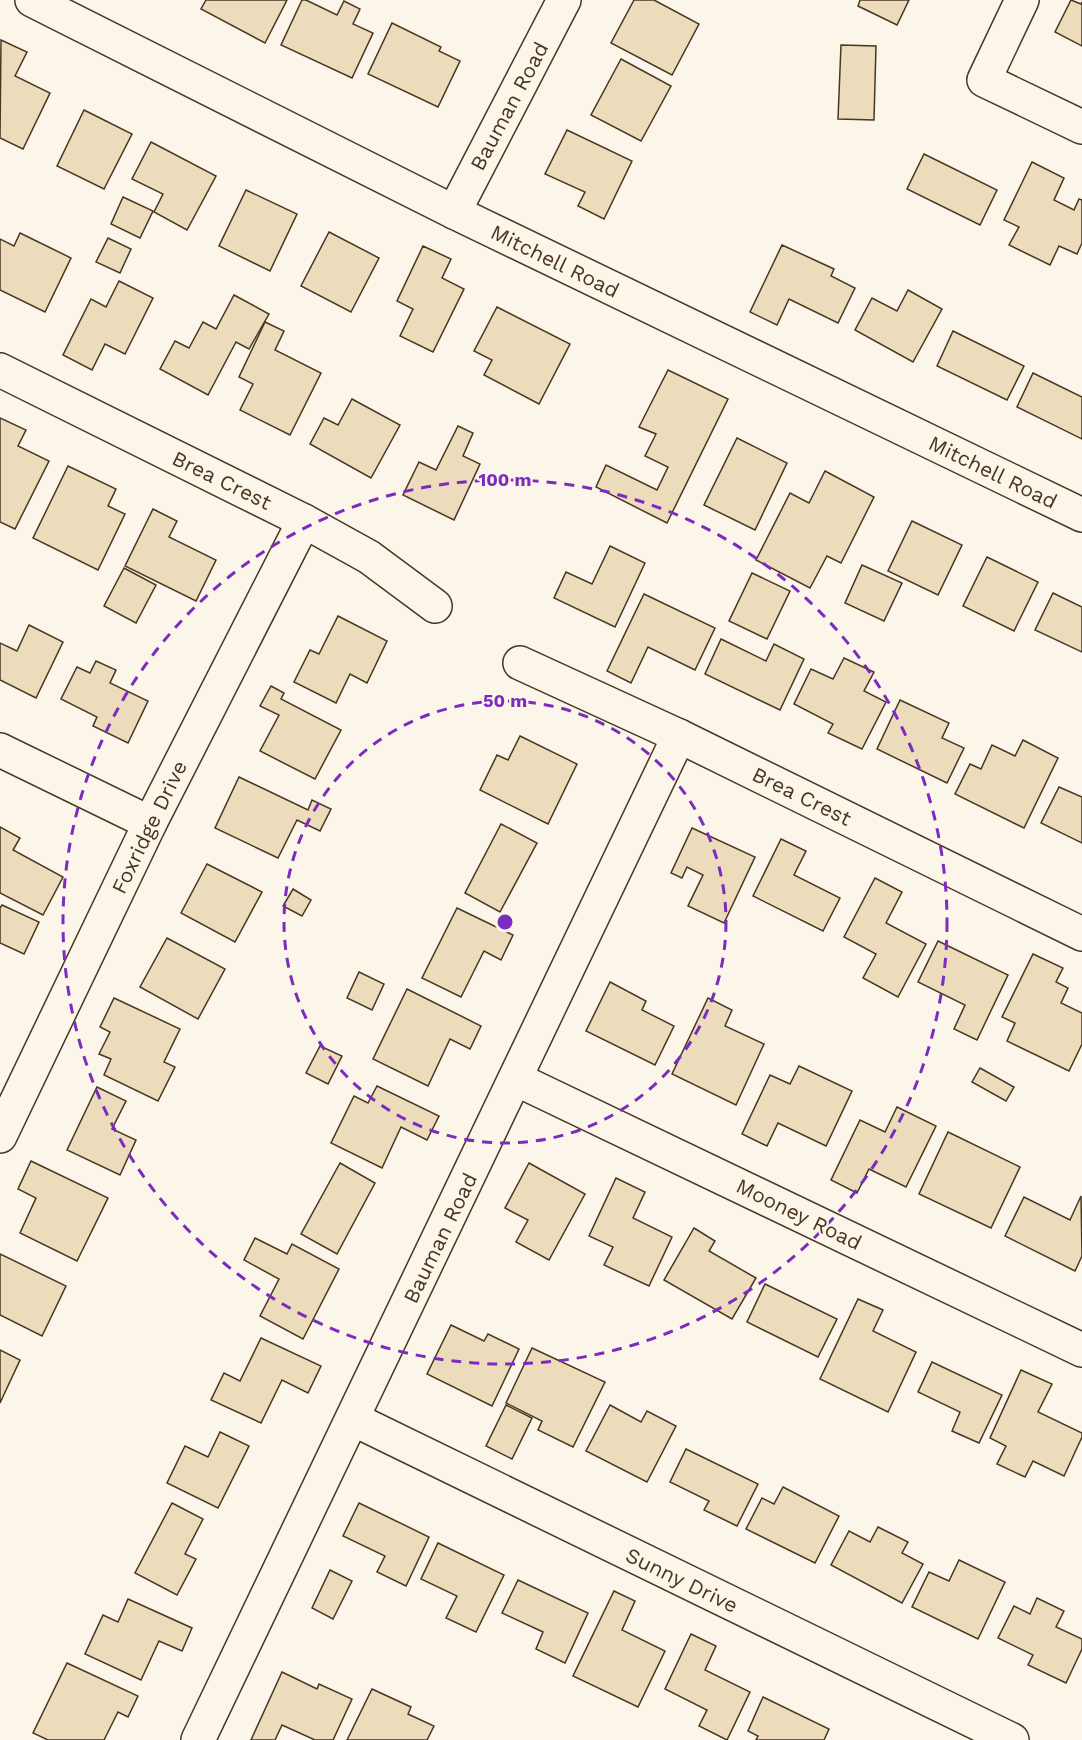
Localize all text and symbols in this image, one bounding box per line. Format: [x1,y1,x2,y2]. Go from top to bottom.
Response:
street label: Bauman Road [465,37,553,175]
street label: Mitchell Road [487,219,623,303]
street label: Mitchell Road [925,430,1061,514]
street label: Brea Crest [168,445,276,515]
text: 100 m [478,469,532,490]
text: 50 m [483,690,527,711]
street label: Foxridge Drive [106,756,192,898]
street label: Brea Crest [748,761,856,831]
centre of rings [495,912,515,932]
street label: Bauman Road [398,1169,482,1307]
street label: Mooney Road [732,1173,866,1255]
street label: Sunny Drive [622,1542,742,1618]

